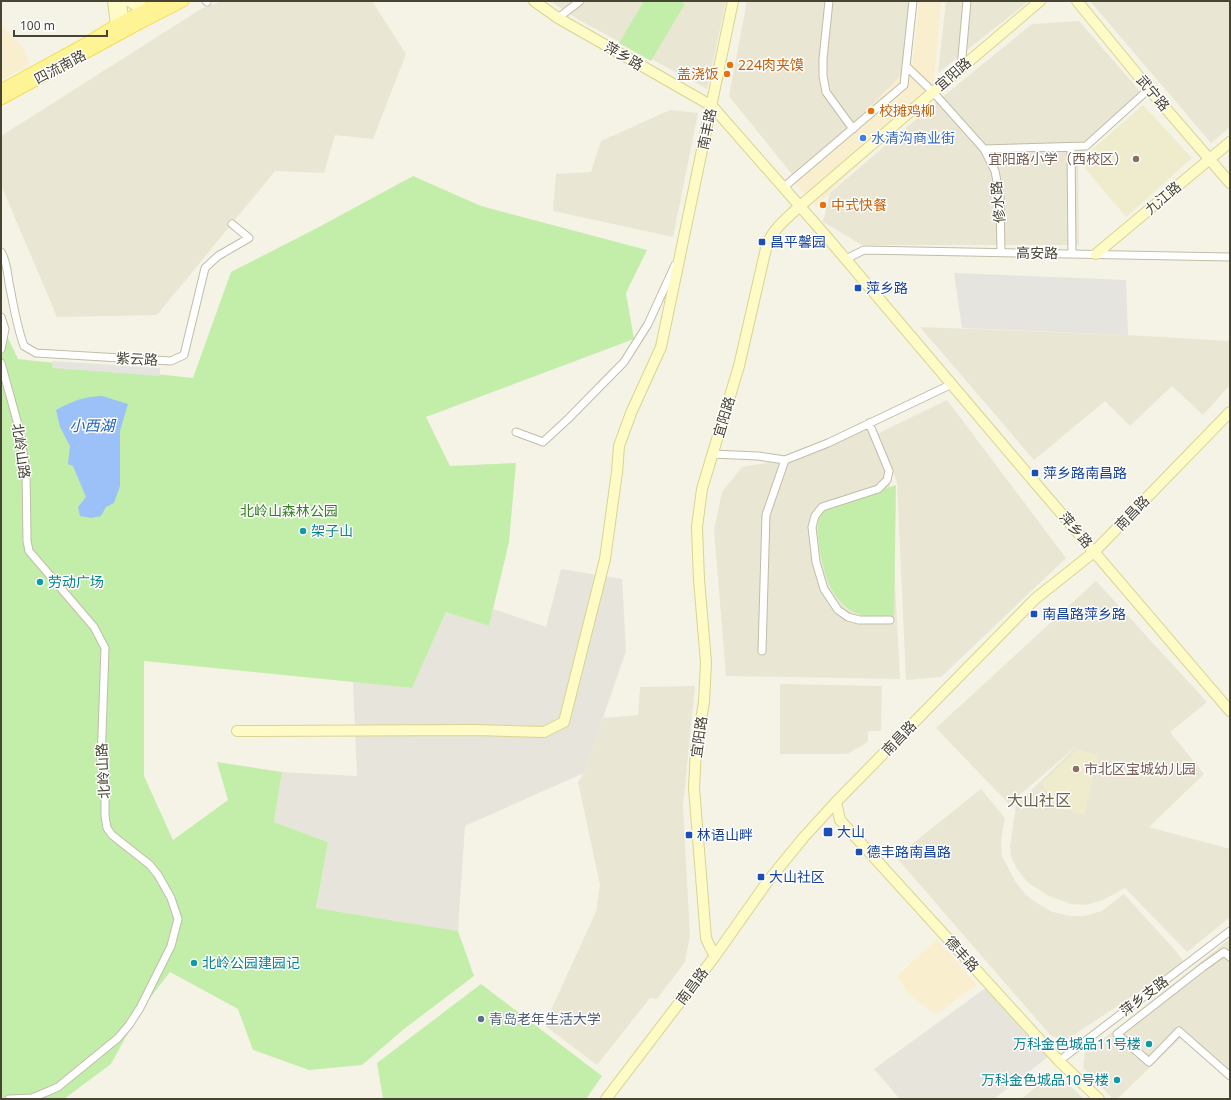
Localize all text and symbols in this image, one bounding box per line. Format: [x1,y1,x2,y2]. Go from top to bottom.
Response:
scale bar [14,12,107,38]
text: 100 m [20,17,55,34]
street label: 萍乡路 [601,37,647,74]
street label: 四流南路 [31,45,89,88]
street label: 宜阳路 [931,53,975,95]
place label: 224肉夹馍 [738,55,804,74]
marker: 224肉夹馍 [725,60,735,70]
place label: 盖浇饭 [677,64,719,83]
marker: 盖浇饭 [722,69,732,79]
street label: 武宁路 [1133,70,1174,115]
place label: 校摊鸡柳 [879,101,935,120]
street label: 南丰路 [693,106,720,151]
marker: 校摊鸡柳 [866,106,876,116]
place label: 水清沟商业街 [871,128,955,147]
marker: 水清沟商业街 [858,133,868,143]
place label: 宜阳路小学（西校区） [988,149,1128,168]
marker: 宜阳路小学（西校区） [1131,154,1141,164]
street label: 九江路 [1140,177,1185,218]
street label: 修水路 [986,180,1009,224]
place label: 中式快餐 [831,195,887,214]
marker: 中式快餐 [818,200,828,210]
place label: 昌平馨园 [770,232,826,251]
marker: 昌平馨园 [757,237,767,247]
street label: 高安路 [1016,243,1058,262]
place label: 萍乡路 [866,278,908,297]
marker: 萍乡路 [853,283,863,293]
street label: 紫云路 [116,348,158,369]
street label: 宜阳路 [708,394,739,440]
water label: 小西湖 [69,415,116,435]
street label: 北岭山路 [8,422,35,480]
place label: 萍乡路南昌路 [1043,463,1127,482]
marker: 萍乡路南昌路 [1030,468,1040,478]
street label: 南昌路 [1110,491,1153,534]
park label: 北岭山森林公园 [240,501,338,520]
street label: 萍乡路 [1056,507,1097,552]
place label: 架子山 [311,521,353,540]
marker: 架子山 [298,526,308,536]
place label: 劳动广场 [48,572,104,591]
marker: 劳动广场 [35,577,45,587]
place label: 南昌路萍乡路 [1042,604,1126,623]
marker: 南昌路萍乡路 [1029,609,1039,619]
street label: 宜阳路 [686,715,711,759]
street label: 南昌路 [877,716,920,759]
street label: 北岭山路 [92,743,113,799]
place label: 市北区宝城幼儿园 [1084,759,1196,778]
marker: 市北区宝城幼儿园 [1071,764,1081,774]
district label: 大山社区 [1007,789,1071,811]
place label: 大山 [837,822,865,841]
place label: 林语山畔 [697,825,753,844]
marker: 大山 [822,826,834,838]
marker: 林语山畔 [684,830,694,840]
place label: 德丰路南昌路 [867,842,951,861]
marker: 德丰路南昌路 [854,847,864,857]
place label: 大山社区 [769,867,825,886]
marker: 大山社区 [756,872,766,882]
street label: 德丰路 [941,932,983,976]
place label: 北岭公园建园记 [202,953,300,972]
marker: 北岭公园建园记 [189,958,199,968]
street label: 南昌路 [671,963,712,1008]
street label: 萍乡支路 [1116,971,1172,1020]
place label: 青岛老年生活大学 [489,1009,601,1028]
marker: 青岛老年生活大学 [476,1014,486,1024]
place label: 万科金色城品11号楼 [1013,1034,1141,1053]
marker: 万科金色城品11号楼 [1144,1039,1154,1049]
place label: 万科金色城品10号楼 [981,1070,1109,1089]
marker: 万科金色城品10号楼 [1112,1075,1122,1085]

